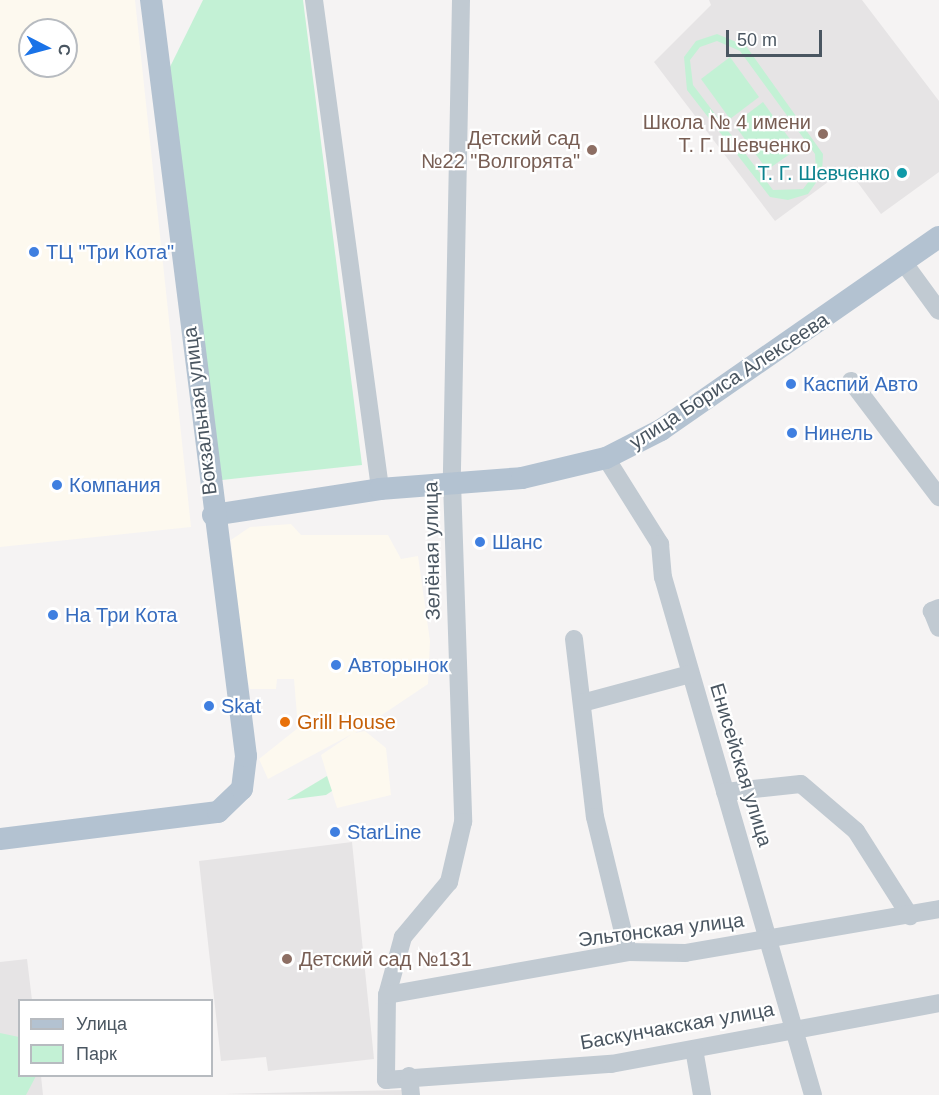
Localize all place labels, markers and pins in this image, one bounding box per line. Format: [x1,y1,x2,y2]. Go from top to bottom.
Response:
place label: Школа № 4 имени Т. Г. Шевченко [643,110,811,157]
place label: Детский сад №22 "Волгорята" [421,126,580,173]
marker: Школа № 4 имени Т. Г. Шевченко [816,127,830,141]
marker: Детский сад №22 "Волгорята" [585,143,599,157]
place label: Т. Г. Шевченко [758,161,890,185]
marker: Т. Г. Шевченко [895,166,909,180]
place label: ТЦ "Три Кота" [46,240,174,264]
marker: ТЦ "Три Кота" [27,245,41,259]
place label: Каспий Авто [803,372,918,396]
marker: Каспий Авто [784,377,798,391]
place label: Нинель [804,421,873,445]
marker: Нинель [785,426,799,440]
place label: Компания [69,473,161,497]
marker: Компания [50,478,64,492]
place label: Шанс [492,530,542,554]
marker: Шанс [473,535,487,549]
place label: На Три Кота [65,603,177,627]
marker: На Три Кота [46,608,60,622]
place label: Авторынок [348,653,448,677]
marker: Авторынок [329,658,343,672]
place label: Skat [221,694,261,718]
marker: Skat [202,699,216,713]
place label: Grill House [297,710,396,734]
marker: Grill House [278,715,292,729]
place label: StarLine [347,820,421,844]
marker: StarLine [328,825,342,839]
place label: Детский сад №131 [299,947,472,971]
marker: Детский сад №131 [280,952,294,966]

